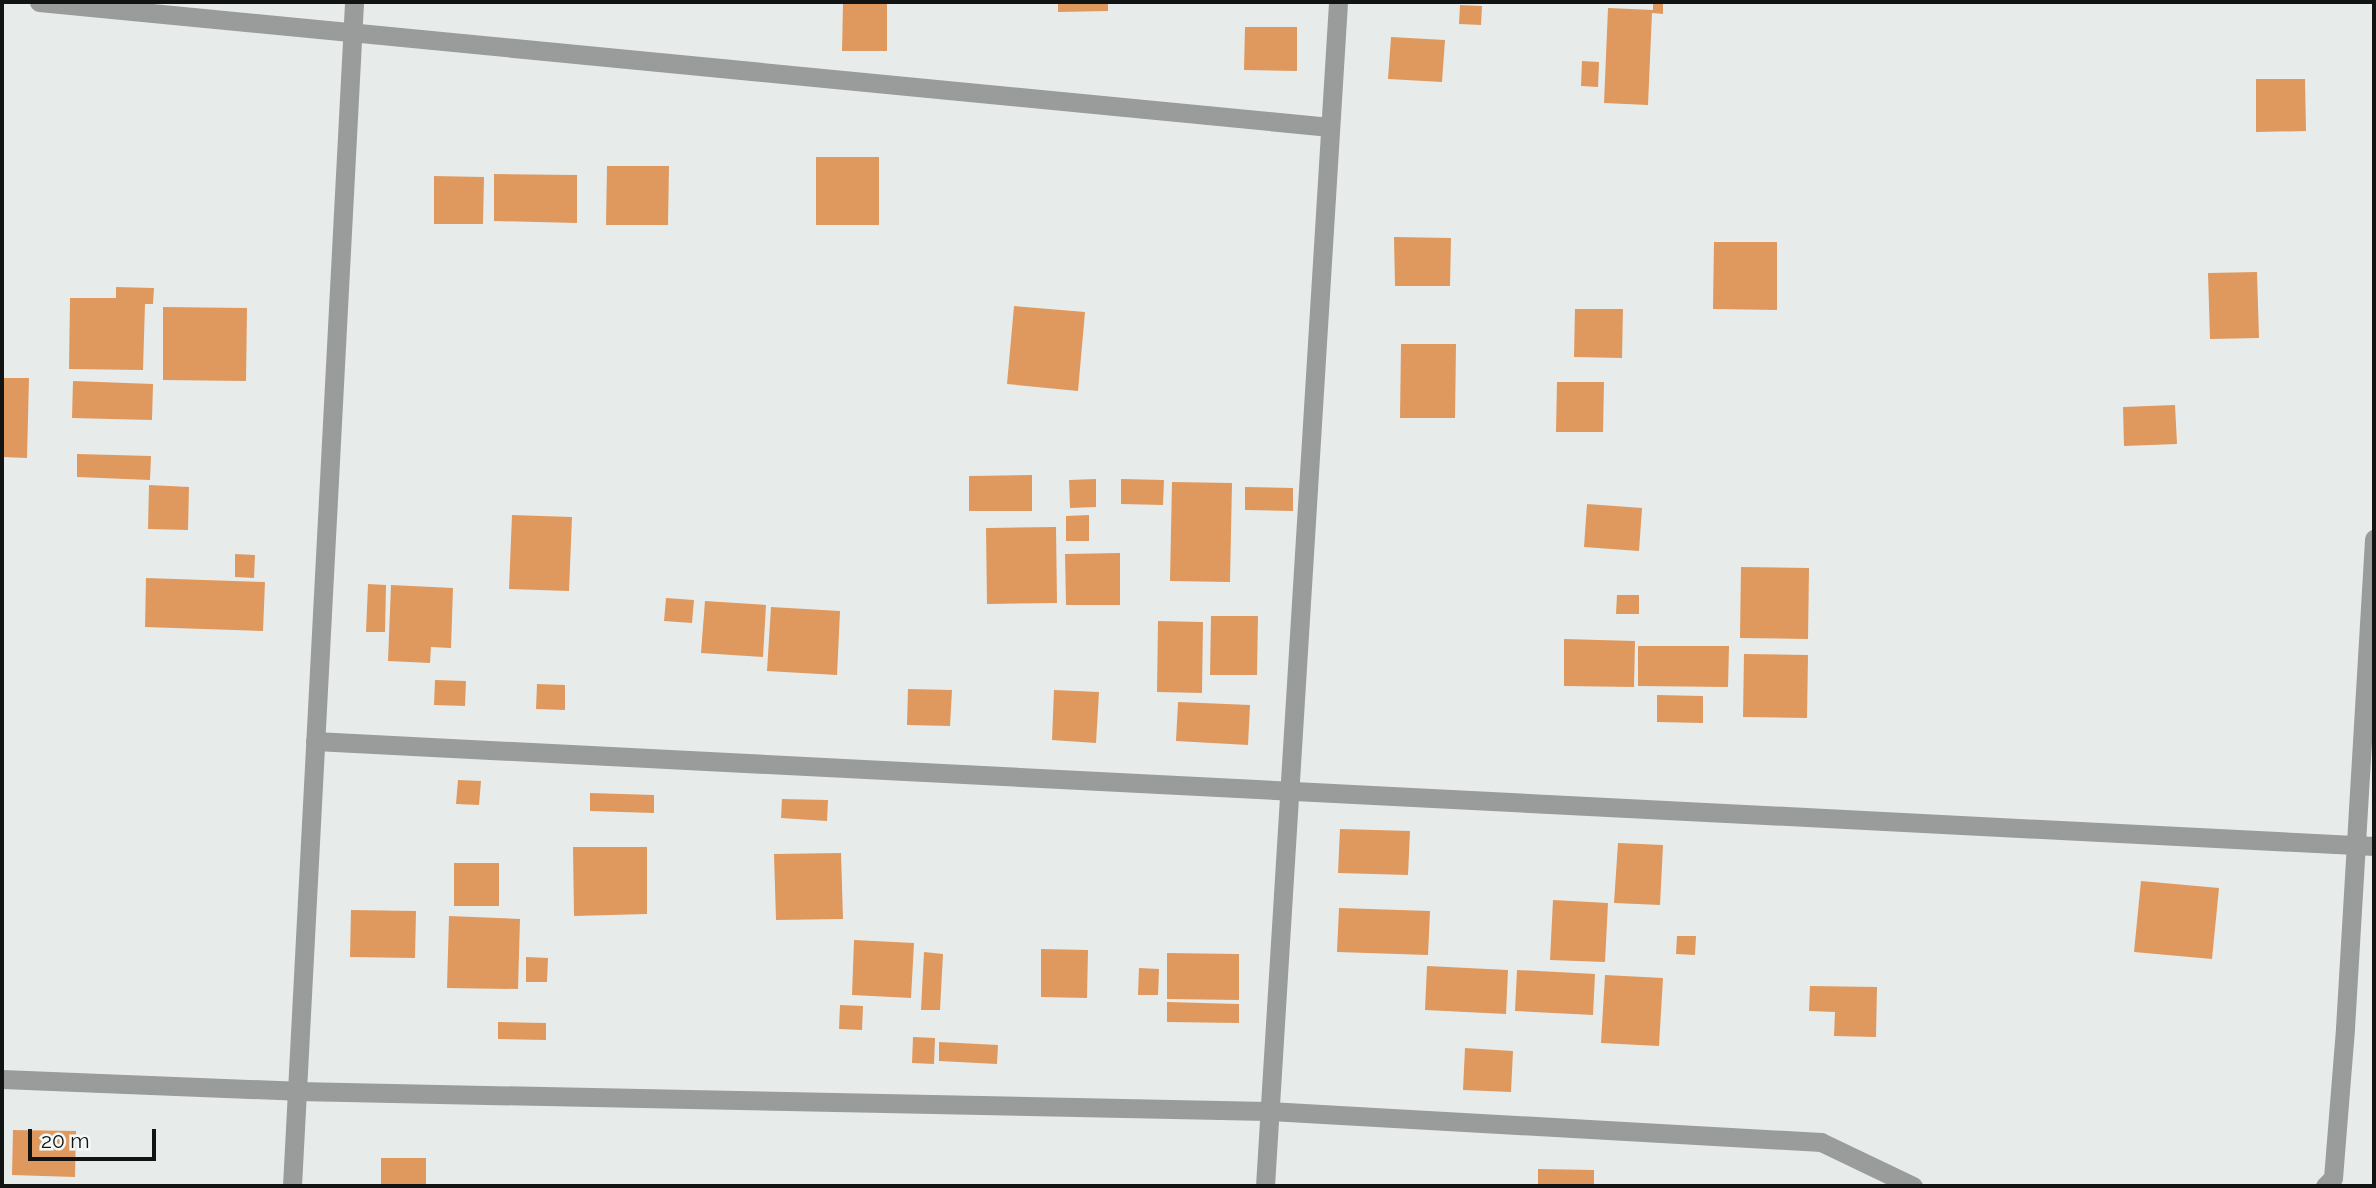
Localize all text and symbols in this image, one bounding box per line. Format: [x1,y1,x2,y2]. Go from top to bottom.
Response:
scale bar [32,1114,159,1158]
text: 20 m [41,1128,89,1153]

